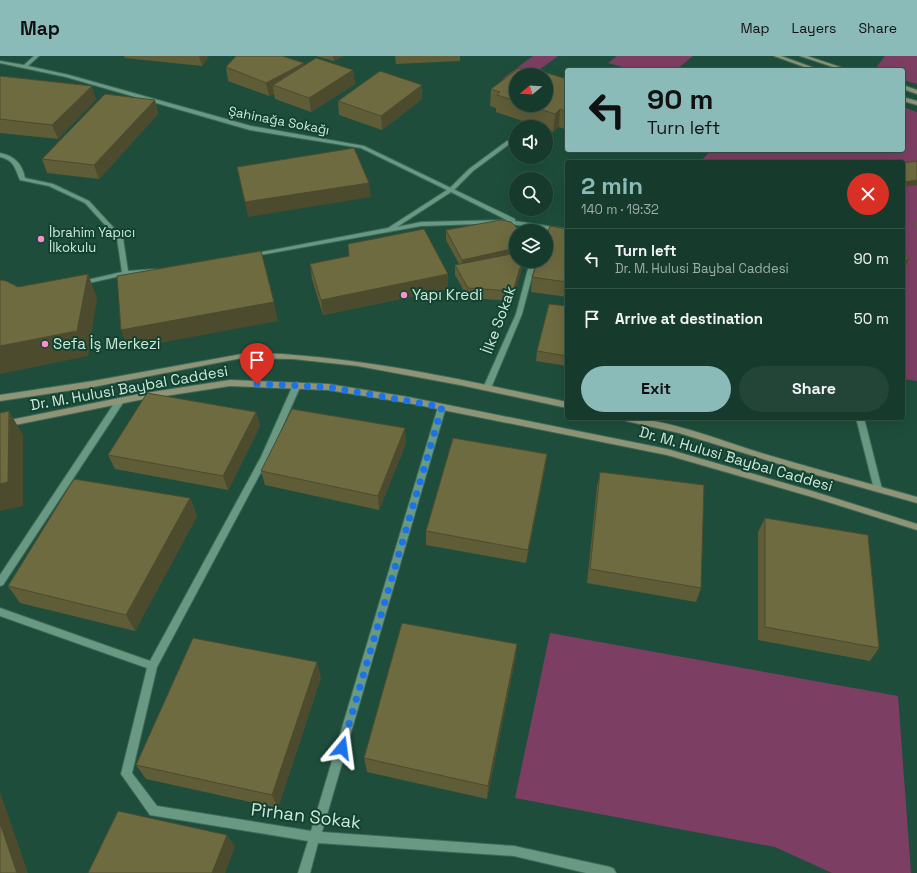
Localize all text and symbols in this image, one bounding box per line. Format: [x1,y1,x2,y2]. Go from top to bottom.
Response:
text: Map [20,16,60,41]
text: Map [740,19,770,37]
text: Layers [792,19,836,37]
text: Share [858,19,897,37]
north arrow [509,68,553,112]
map controls [509,68,553,268]
text: 90 m [647,81,713,117]
icon: left [581,84,633,136]
street label: Şahinağa Sokağı [227,102,331,139]
text: Turn left [647,116,720,139]
button: sound [509,120,553,164]
text: 2 min [581,170,643,201]
button: search [509,172,553,216]
button: close [847,173,889,215]
text: 140 m · 19:32 [581,201,659,218]
place label: İbrahim Yapıcı İlkokulu [49,224,135,256]
button: layers [509,224,553,268]
marker: İbrahim Yapıcı İlkokulu [36,234,46,244]
text: Turn left [615,241,677,260]
icon: left [581,248,603,270]
text: 90 m [853,249,889,268]
text: Dr. M. Hulusi Baybal Caddesi [615,260,789,277]
street label: İlke Sokak [477,283,520,356]
place label: Yapı Kredi [412,285,483,304]
marker: Yapı Kredi [399,290,409,300]
icon: arrive [581,308,603,330]
text: Arrive at destination [615,309,763,328]
text: 50 m [854,309,889,328]
place label: Sefa İş Merkezi [53,334,160,353]
marker: Sefa İş Merkezi [40,339,50,349]
pin [240,343,274,384]
icon: arrive [246,349,268,371]
street label: Dr. M. Hulusi Baybal Caddesi [29,361,229,414]
button: Exit [581,366,731,412]
button: Share [739,366,889,412]
street label: Dr. M. Hulusi Baybal Caddesi [637,422,835,495]
position arrow [321,727,363,769]
street label: Pirhan Sokak [250,797,363,834]

